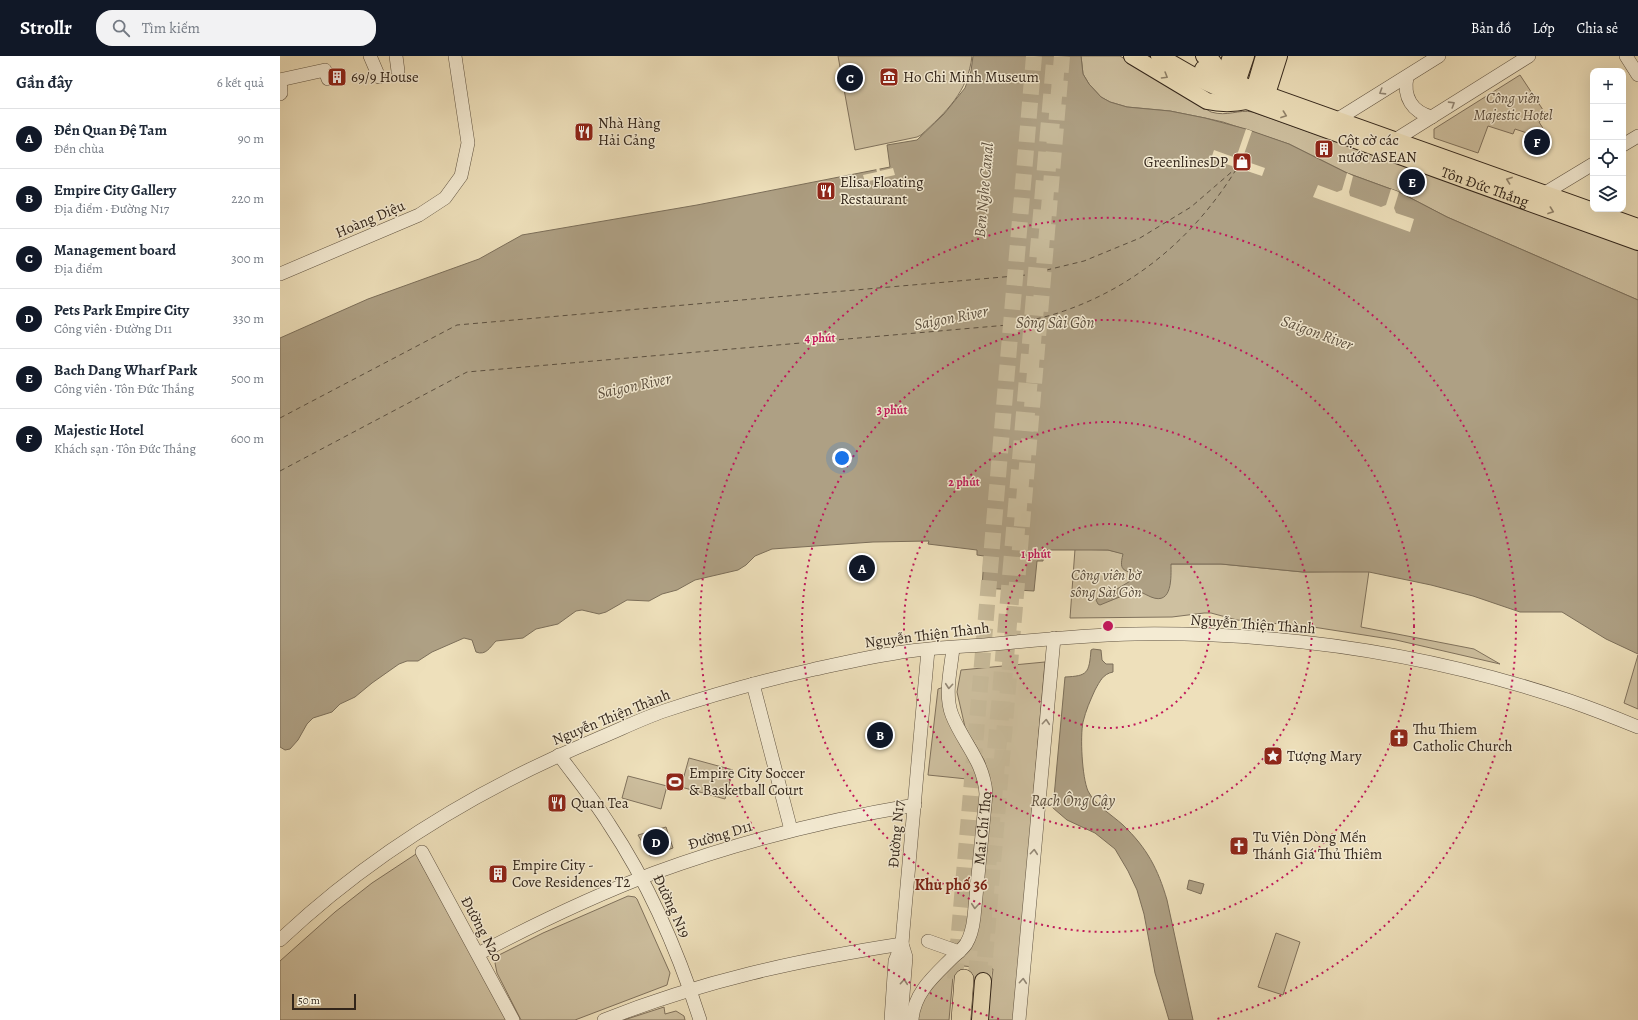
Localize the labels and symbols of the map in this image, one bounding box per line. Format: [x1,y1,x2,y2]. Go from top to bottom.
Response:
pin: C [837,63,863,93]
building icon: 69/9 House [326,66,348,88]
museum icon: Ho Chi Minh Museum [878,66,900,88]
place label: 69/9 House [351,67,419,87]
place label: Ho Chi Minh Museum [903,67,1039,87]
one-way arrow [1161,72,1168,79]
one-way arrow [1379,87,1386,95]
park label: Công viên Majestic Hotel [1474,88,1553,125]
one-way arrow [1448,102,1455,109]
one-way arrow [1280,111,1287,119]
place label: Nhà Hàng Hải Cảng [598,113,661,150]
restaurant icon: Nhà Hàng Hải Cảng [573,121,595,143]
pin: F [1524,127,1550,157]
place label: Cột cờ các nước ASEAN [1338,130,1417,167]
building icon: Cột cờ các nước ASEAN [1313,138,1335,160]
water label: Ben Nghe Canal [969,141,999,239]
shop icon: GreenlinesDP [1231,151,1253,173]
place label: GreenlinesDP [1144,152,1228,172]
street label: Tôn Ðức Thắng [1438,162,1532,212]
pin: E [1399,167,1425,197]
place label: Elisa Floating Restaurant [840,172,924,209]
one-way arrow [1505,177,1512,185]
restaurant icon: Elisa Floating Restaurant [815,180,837,202]
street label: Hoàng Diệu [332,195,409,243]
one-way arrow [1548,206,1555,215]
water label: Saigon River [912,300,990,336]
water label: Saigon River [1278,310,1356,356]
water label: Sông Sài Gòn [1016,312,1094,334]
text: 4 phút [804,330,836,346]
water label: Saigon River [595,367,673,405]
text: 3 phút [877,402,907,418]
your location [832,448,852,468]
text: 2 phút [948,474,980,490]
text: 1 phút [1021,546,1051,562]
pin: A [849,553,875,583]
park label: Công viên bờ sông Sài Gòn [1070,565,1142,602]
street label: Nguyễn Thiện Thành [1190,610,1316,638]
street label: Nguyễn Thiện Thành [863,617,991,653]
centre of rings [1101,619,1115,633]
one-way arrow [945,683,954,689]
street label: Nguyễn Thiện Thành [549,684,673,750]
one-way arrow [1042,719,1051,725]
place label: Thu Thiem Catholic Church [1413,719,1513,756]
pin: B [867,720,893,750]
church icon: Thu Thiem Catholic Church [1388,727,1410,749]
place icon: Tượng Mary [1262,745,1284,767]
place label: Tượng Mary [1287,746,1362,766]
place label: Empire City Soccer & Basketball Court [689,763,805,800]
sports icon: Empire City Soccer & Basketball Court [664,771,686,793]
water label: Rạch Ông Cậy [1031,790,1115,812]
street label: Mai Chí Thọ [969,791,996,866]
restaurant icon: Quan Tea [546,792,568,814]
place label: Quan Tea [571,793,629,813]
street label: Đường N17 [883,799,909,869]
street label: Đường D11 [685,816,755,854]
pin: D [643,827,669,857]
place label: Tu Viện Dòng Mến Thánh Giá Thủ Thiêm [1253,827,1383,864]
church icon: Tu Viện Dòng Mến Thánh Giá Thủ Thiêm [1228,835,1250,857]
one-way arrow [1030,849,1039,855]
place label: Empire City - Cove Residences T2 [512,855,630,892]
building icon: Empire City - Cove Residences T2 [487,863,509,885]
street label: Đường N19 [649,871,696,941]
district label: Khu phố 36 [914,874,988,896]
street label: Đường N20 [456,893,508,965]
one-way arrow [971,903,980,909]
one-way arrow [1018,978,1027,984]
one-way arrow [900,979,909,985]
scale bar [292,992,356,1011]

